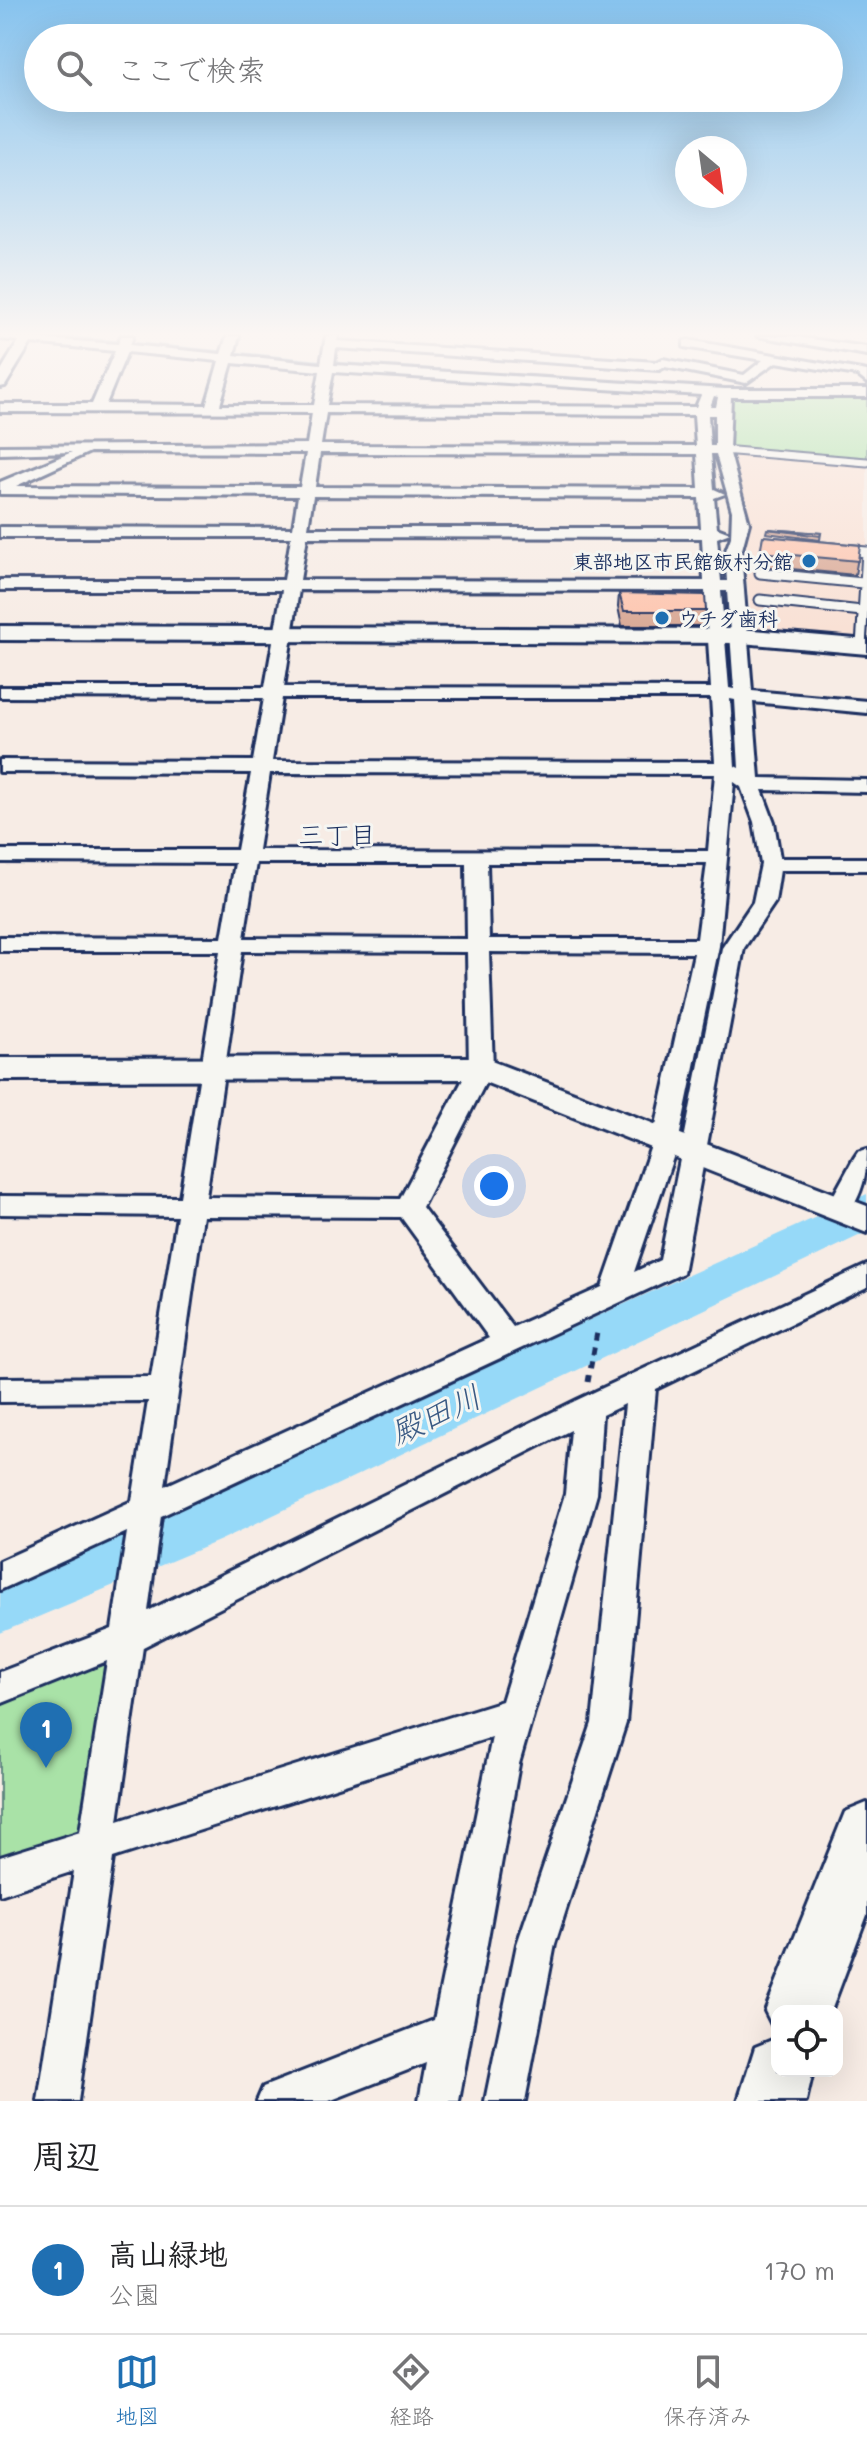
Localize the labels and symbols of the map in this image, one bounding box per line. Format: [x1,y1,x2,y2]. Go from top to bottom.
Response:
north arrow [675,136,747,208]
place label: 東部地区市民館飯村分館 [573,548,793,574]
marker: 東部地区市民館飯村分館 [800,552,818,570]
place label: ウチダ歯科 [678,605,778,631]
marker: ウチダ歯科 [653,609,671,627]
district label: 三丁目 [298,817,376,851]
your location [474,1166,514,1206]
water label: 殿田川 [383,1374,487,1452]
pin: 1 [20,1702,72,1768]

